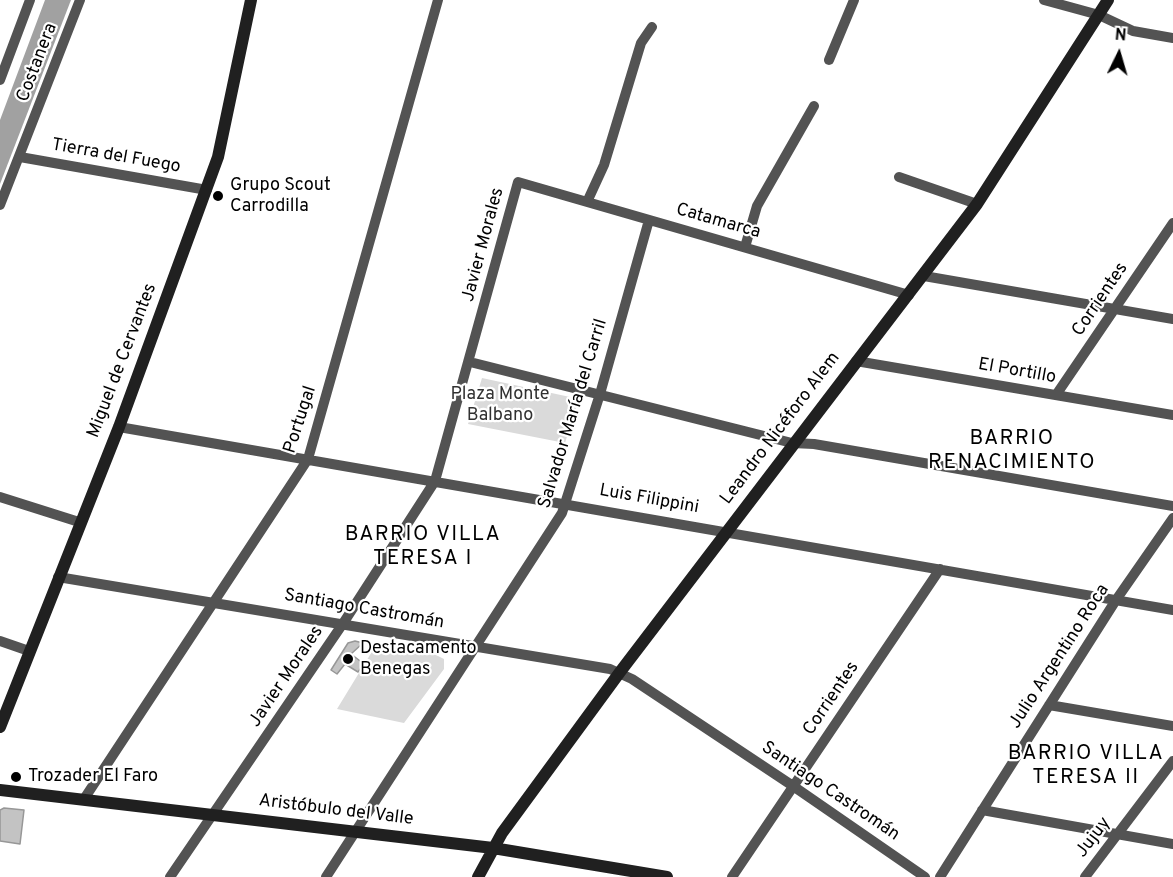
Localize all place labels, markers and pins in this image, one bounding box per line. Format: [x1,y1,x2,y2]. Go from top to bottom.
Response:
place label: Grupo Scout Carrodilla [230,175,331,218]
marker: Grupo Scout Carrodilla [211,189,225,203]
place label: Destacamento Benegas [360,638,477,680]
marker: Destacamento Benegas [341,652,355,666]
place label: Trozader El Faro [28,766,158,788]
marker: Trozader El Faro [9,770,23,784]

